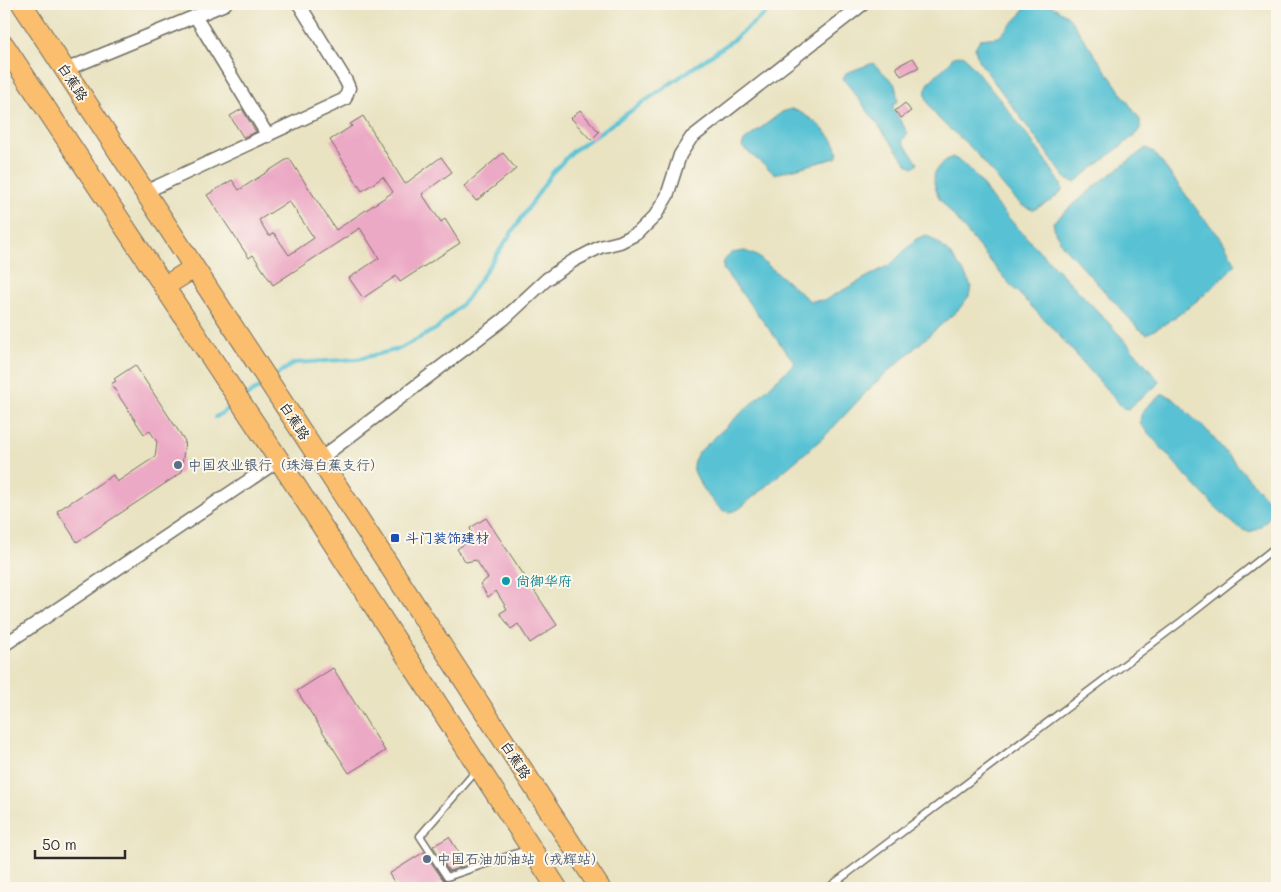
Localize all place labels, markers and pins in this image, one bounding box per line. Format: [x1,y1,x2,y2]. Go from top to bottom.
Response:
place label: 中国农业银行（珠海白蕉支行） [188,455,384,474]
marker: 中国农业银行（珠海白蕉支行） [172,459,184,471]
place label: 斗门装饰建材 [405,528,489,547]
marker: 斗门装饰建材 [389,532,401,544]
place label: 尚御华府 [516,571,572,590]
marker: 尚御华府 [500,575,512,587]
place label: 中国石油加油站（戎辉站） [437,849,605,868]
marker: 中国石油加油站（戎辉站） [421,853,433,865]

